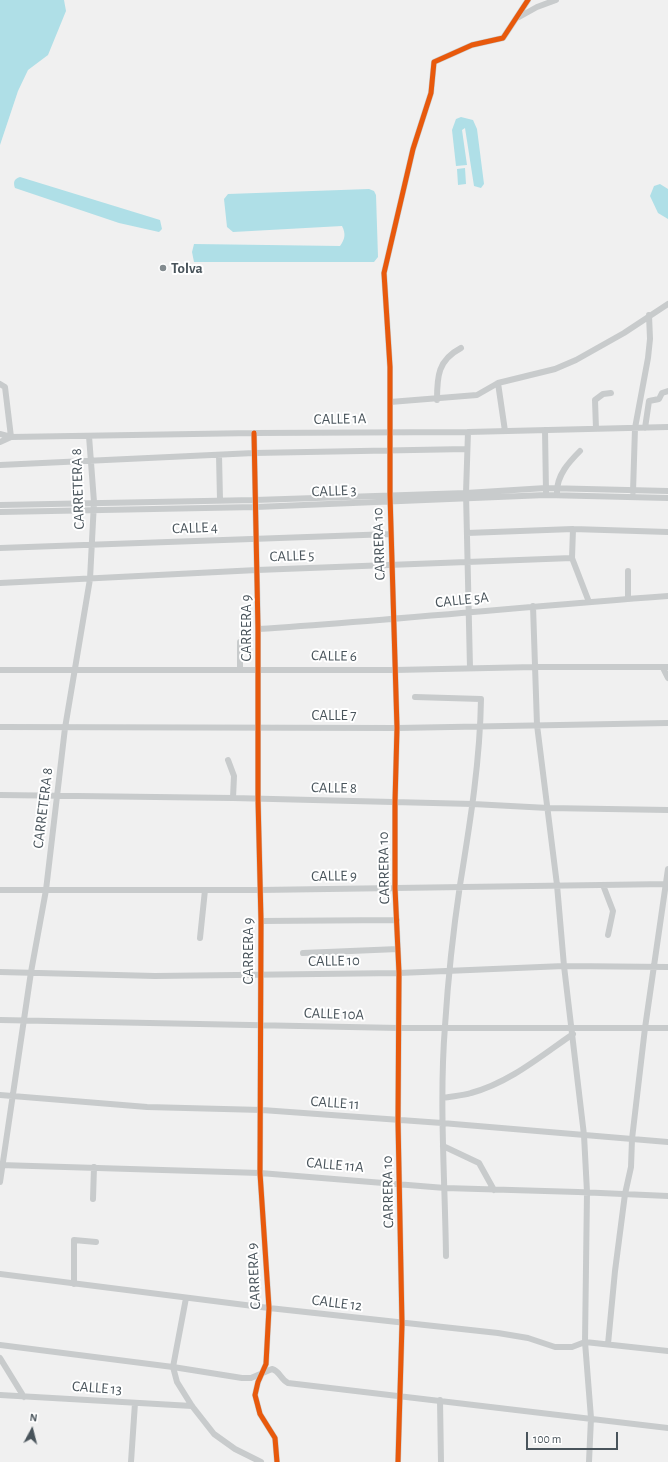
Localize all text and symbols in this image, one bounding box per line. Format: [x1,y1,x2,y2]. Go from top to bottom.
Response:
place label: Tolva [171,259,203,277]
marker: Tolva [158,263,168,273]
street label: CALLE 1A [314,410,366,428]
street label: CARRETERA 8 [68,448,88,530]
street label: CALLE 3 [311,481,357,501]
street label: CARRERA 10 [369,507,389,581]
street label: CALLE 4 [172,518,218,538]
street label: CALLE 5 [269,546,315,566]
street label: CALLE 5A [434,588,490,612]
street label: CARRERA 9 [237,595,255,661]
street label: CALLE 6 [311,647,357,665]
street label: CALLE 7 [312,706,356,724]
street label: CARRETERA 8 [29,766,57,850]
street label: CALLE 8 [311,779,357,797]
street label: CARRERA 10 [374,831,394,905]
street label: CALLE 9 [311,867,357,885]
street label: CARRERA 9 [239,918,257,984]
street label: CALLE 10 [308,952,360,970]
street label: CALLE 10A [304,1004,364,1024]
street label: CALLE 11 [310,1092,360,1114]
street label: CALLE 11A [306,1154,364,1176]
street label: CARRERA 10 [378,1155,398,1229]
street label: CARRERA 9 [243,1242,265,1310]
street label: CALLE 12 [311,1291,363,1315]
street label: CALLE 13 [71,1377,123,1399]
north arrow [12,1410,52,1450]
text: N [29,1412,38,1424]
scale bar [528,1424,620,1450]
text: 100 m [533,1433,561,1445]

